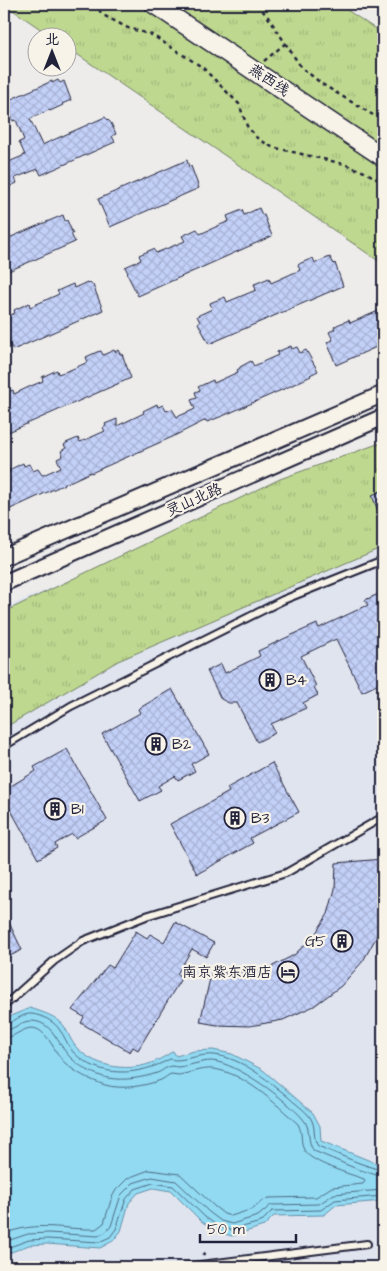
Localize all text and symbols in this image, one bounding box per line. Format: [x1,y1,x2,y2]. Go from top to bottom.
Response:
north arrow [28,28,78,78]
text: 北 [45,30,59,50]
street label: 燕西线 [244,59,294,101]
street label: 灵山北路 [162,478,226,522]
building icon: B4 [258,668,282,692]
place label: B4 [286,670,307,691]
building icon: B2 [144,732,168,756]
place label: B2 [172,734,192,755]
building icon: B1 [43,797,67,821]
place label: B1 [71,799,84,820]
building icon: B3 [223,806,247,830]
place label: B3 [251,808,270,829]
building icon: G5 [330,929,354,953]
place label: G5 [305,931,326,952]
hotel icon: 南京紫东酒店 [276,960,300,984]
place label: 南京紫东酒店 [182,962,272,983]
scale bar [200,1211,296,1243]
text: 50 m [207,1219,245,1240]

